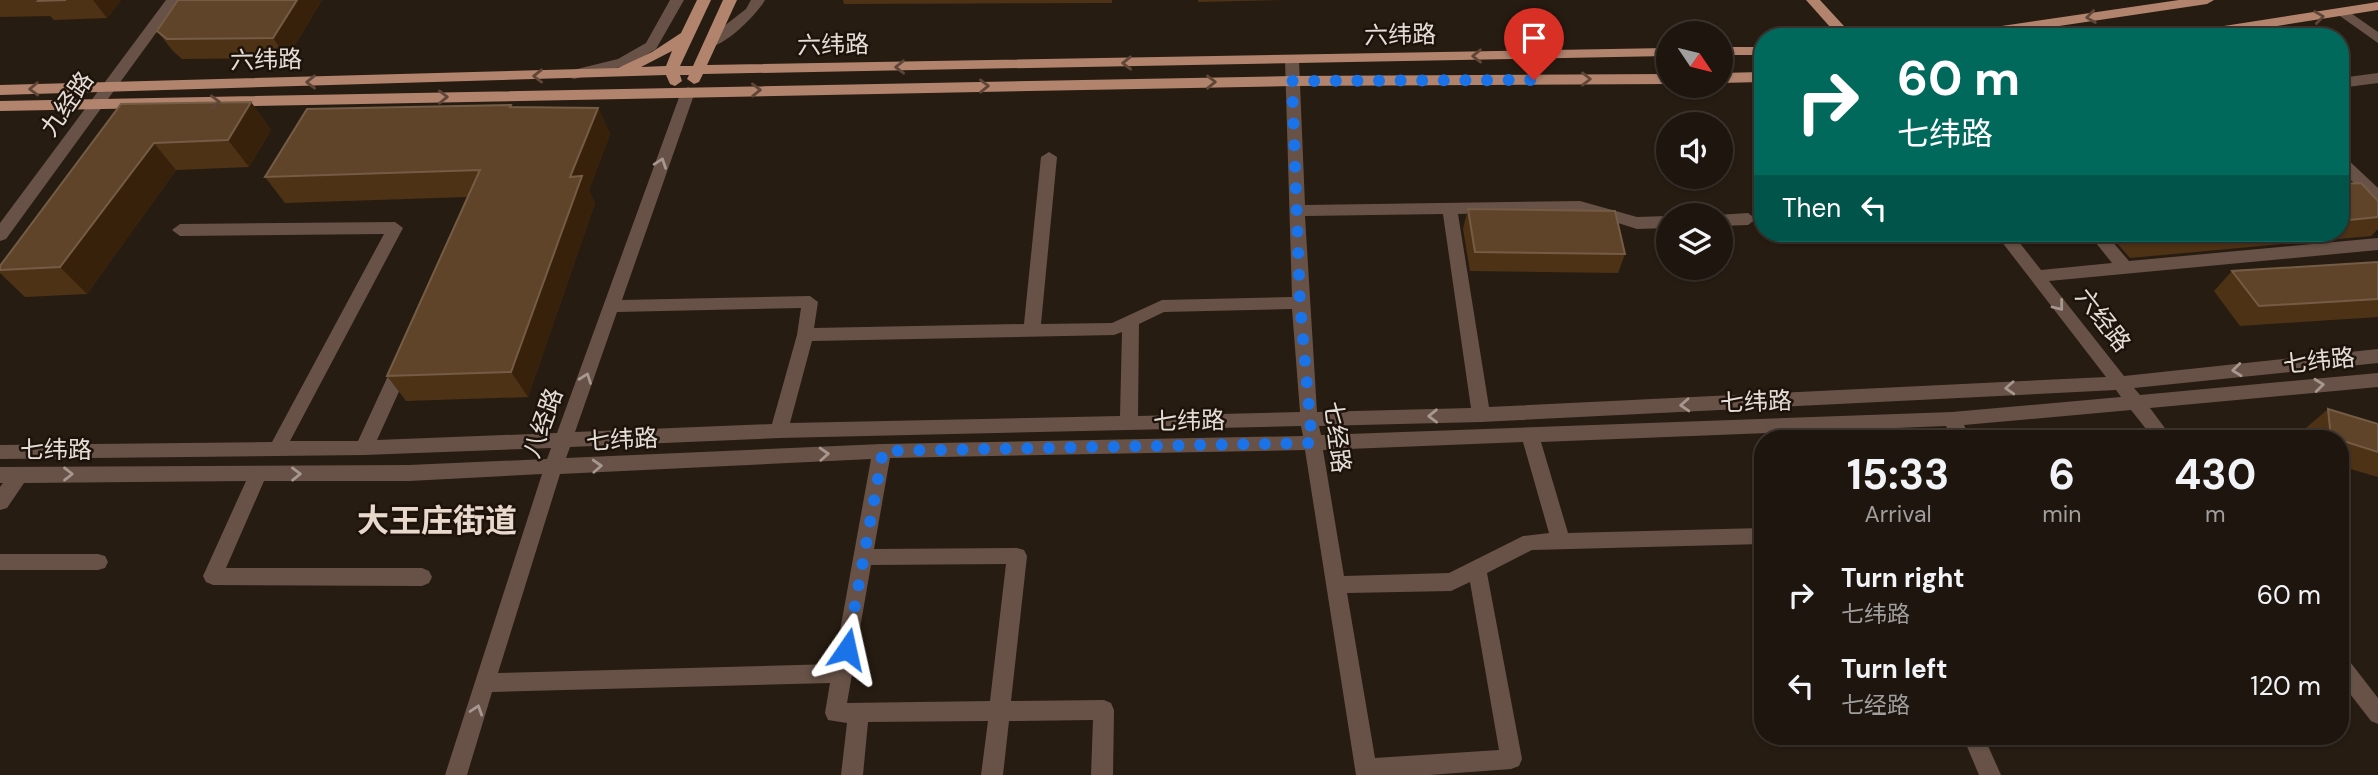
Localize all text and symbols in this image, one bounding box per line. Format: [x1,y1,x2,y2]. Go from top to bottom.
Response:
pin [1504,8,1564,80]
one-way arrow [2085,9,2096,24]
one-way arrow [2313,9,2325,24]
street label: 六纬路 [1364,18,1436,51]
icon: arrive [1515,19,1553,57]
north arrow [1656,21,1732,98]
map controls [1656,21,1733,280]
street label: 六纬路 [797,28,869,61]
street label: 六纬路 [230,43,302,76]
text: 60 m [1897,46,2020,110]
one-way arrow [1471,48,1482,63]
one-way arrow [1121,55,1132,71]
icon: right [1782,56,1873,147]
one-way arrow [894,59,905,74]
street label: 九经路 [33,65,100,142]
one-way arrow [533,69,544,84]
one-way arrow [1581,71,1592,87]
one-way arrow [305,74,316,89]
one-way arrow [1207,74,1217,90]
one-way arrow [979,78,990,94]
one-way arrow [29,81,40,96]
one-way arrow [752,82,762,98]
one-way arrow [437,89,448,104]
one-way arrow [210,94,221,110]
button: sound [1656,112,1733,189]
text: 七纬路 [1897,113,1993,155]
one-way arrow [653,157,667,169]
icon: left [1855,189,1893,227]
text: Then [1782,191,1841,225]
button: layers [1656,203,1733,280]
street label: 六经路 [2069,282,2138,358]
one-way arrow [2051,299,2064,311]
street label: 七纬路 [2282,341,2356,380]
one-way arrow [2231,363,2243,378]
one-way arrow [578,372,592,384]
one-way arrow [2313,378,2325,393]
one-way arrow [2004,381,2015,396]
street label: 八经路 [516,384,569,462]
street label: 七纬路 [1719,385,1793,418]
one-way arrow [1679,397,1690,412]
street label: 七经路 [1318,399,1357,475]
street label: 七纬路 [1153,404,1225,437]
one-way arrow [1428,408,1438,424]
street label: 七纬路 [585,422,659,457]
street label: 七纬路 [20,434,92,465]
one-way arrow [819,447,830,462]
text: 15:33 [1847,447,1949,502]
text: 6 [2048,447,2075,502]
text: 430 [2174,447,2256,502]
one-way arrow [591,458,602,473]
one-way arrow [63,466,74,482]
one-way arrow [290,467,301,482]
text: Arrival [1865,499,1932,529]
text: min [2042,499,2081,529]
text: m [2205,499,2225,529]
district label: 大王庄街道 [357,500,517,542]
text: Turn right [1841,561,1965,595]
icon: right [1782,576,1820,614]
text: 60 m [2257,578,2321,612]
text: 七纬路 [1841,599,1910,629]
position arrow [810,612,884,686]
text: Turn left [1841,652,1948,686]
icon: left [1782,667,1820,705]
text: 120 m [2250,669,2321,703]
text: 七经路 [1841,690,1910,720]
one-way arrow [469,705,484,717]

